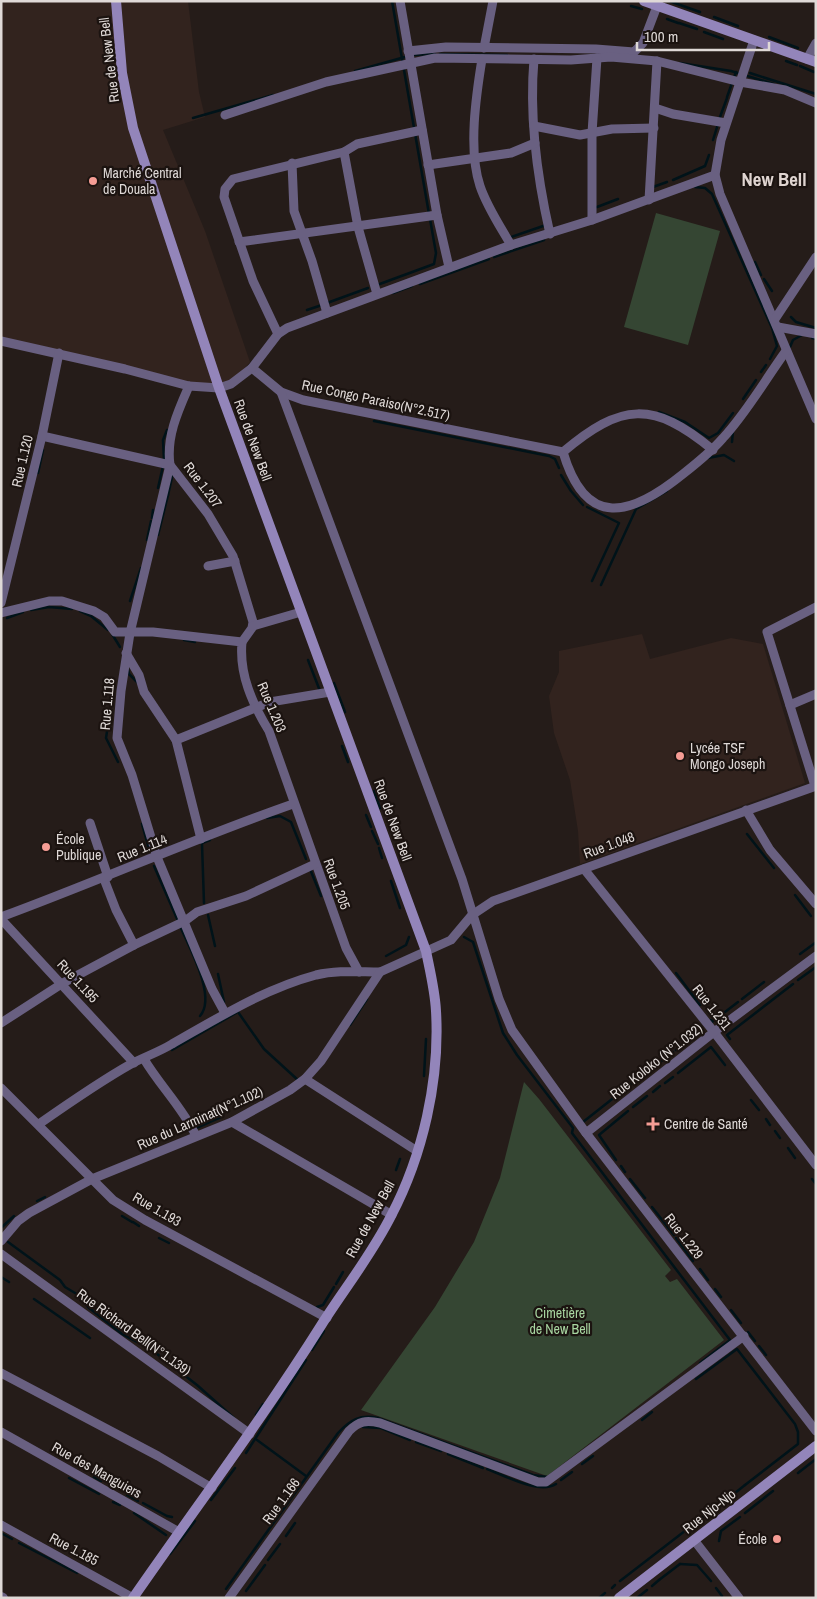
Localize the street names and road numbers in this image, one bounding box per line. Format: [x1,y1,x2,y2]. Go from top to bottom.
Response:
street label: Rue de New Bell [95,16,123,104]
street label: Rue Congo Paraiso(N°2.517) [300,375,452,425]
street label: Rue de New Bell [230,397,276,483]
street label: Rue 1.120 [7,433,37,489]
street label: Rue 1.207 [180,458,226,512]
street label: Rue 1.118 [96,677,118,731]
street label: Rue 1.203 [253,679,291,735]
street label: Rue de New Bell [370,777,416,863]
street label: Rue 1.048 [581,827,637,863]
street label: Rue 1.114 [114,830,170,866]
street label: Rue 1.205 [319,856,355,912]
street label: Rue 1.195 [53,955,103,1007]
street label: Rue 1.231 [689,981,736,1034]
street label: Rue Koloko (N°1.032) [606,1019,706,1103]
street label: Rue du Larminat(N°1.102) [134,1082,266,1154]
street label: Rue de New Bell [341,1177,399,1261]
street label: Rue 1.193 [130,1188,184,1230]
street label: Rue 1.229 [661,1210,707,1262]
street label: Rue Richard Bell(N°1.139) [73,1284,195,1380]
street label: Rue des Manguiers [49,1438,145,1502]
street label: Rue 1.166 [258,1474,304,1528]
street label: Rue Njo-Njo [679,1485,739,1537]
street label: Rue 1.185 [46,1529,102,1569]

